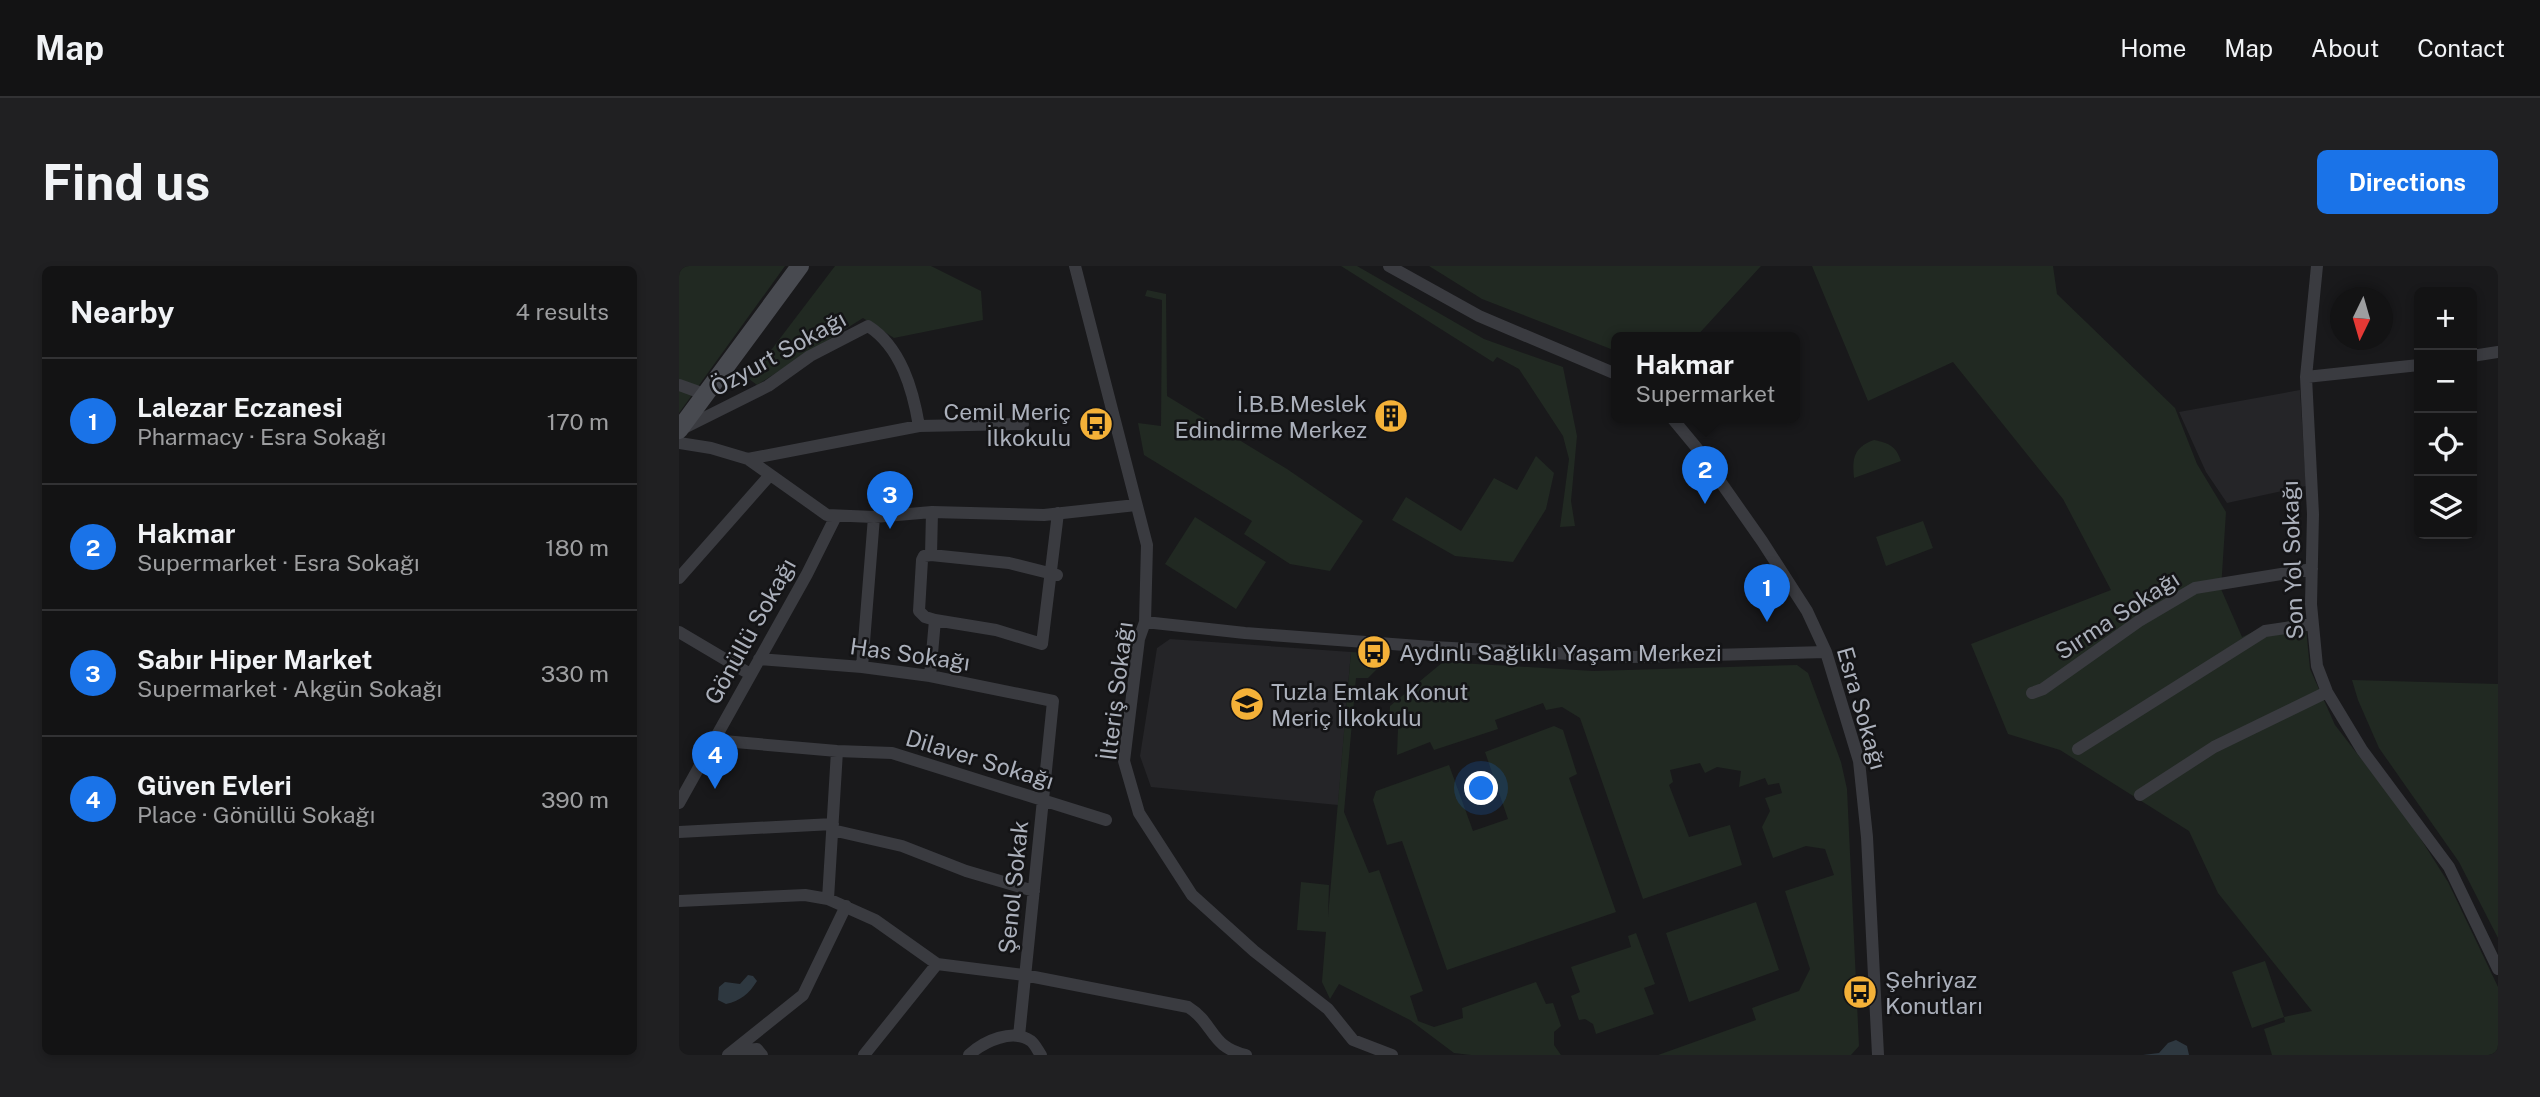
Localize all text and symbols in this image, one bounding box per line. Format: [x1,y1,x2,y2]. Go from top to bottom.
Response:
text: Map [35,29,104,67]
text: Home [2120,34,2186,62]
text: Map [2224,34,2273,62]
text: About [2311,34,2379,62]
text: Contact [2417,34,2505,62]
button: Directions [2317,150,2498,214]
text: Find us [42,153,210,211]
north arrow [2330,287,2393,350]
map controls [2414,287,2477,539]
button: + [2414,287,2477,350]
text: Nearby [70,294,174,330]
text: 4 results [515,298,609,325]
street label: Özyurt Sokağı [706,305,850,401]
popup [1611,332,1800,423]
text: Hakmar [1635,349,1734,380]
button: − [2414,350,2477,413]
text: Supermarket [1635,380,1776,407]
place label: İ.B.B.Meslek Edindirme Merkez [1174,390,1367,443]
text: Lalezar Eczanesi [137,392,343,423]
building icon: İ.B.B.Meslek Edindirme Merkez [1372,397,1410,435]
place label: Cemil Meriç İlkokulu [943,398,1071,451]
bus stop icon: Cemil Meriç İlkokulu [1077,405,1115,443]
text: 1 [88,408,98,435]
text: 170 m [547,408,609,435]
button: locate [2414,413,2477,476]
text: Pharmacy · Esra Sokağı [137,423,386,450]
pin: 2 [1682,446,1728,504]
pin: 3 [867,471,913,529]
button: layers [2414,476,2477,539]
street label: Son Yol Sokağı [2276,480,2308,640]
text: Hakmar [137,518,235,549]
text: 2 [86,534,100,561]
text: 180 m [545,534,609,561]
text: Supermarket · Esra Sokağı [137,549,420,576]
street label: Gönüllü Sokağı [699,553,801,709]
pin: 1 [1744,564,1790,622]
street label: Sırma Sokağı [2050,565,2184,665]
street label: İlteriş Sokağı [1094,620,1138,762]
street label: Has Sokağı [848,632,972,676]
bus stop icon: Aydınlı Sağlıklı Yaşam Merkezi [1355,633,1393,671]
place label: Aydınlı Sağlıklı Yaşam Merkezi [1399,639,1722,666]
text: Sabır Hiper Market [137,644,372,675]
street label: Esra Sokağı [1832,644,1892,772]
text: 3 [85,660,101,687]
text: 330 m [541,660,609,687]
text: Supermarket · Akgün Sokağı [137,675,442,702]
place label: Tuzla Emlak Konut Meriç İlkokulu [1271,678,1468,731]
school or university icon: Tuzla Emlak Konut Meriç İlkokulu [1228,685,1266,723]
street label: Dilaver Sokağı [903,724,1057,794]
pin: 4 [692,731,738,789]
text: Güven Evleri [137,770,292,801]
your location [1464,771,1498,805]
text: 4 [85,786,101,813]
text: 390 m [541,786,609,813]
text: Place · Gönüllü Sokağı [137,801,375,828]
street label: Şenol Sokak [993,819,1033,955]
place label: Şehriyaz Konutları [1885,966,1983,1019]
bus stop icon: Şehriyaz Konutları [1841,973,1879,1011]

